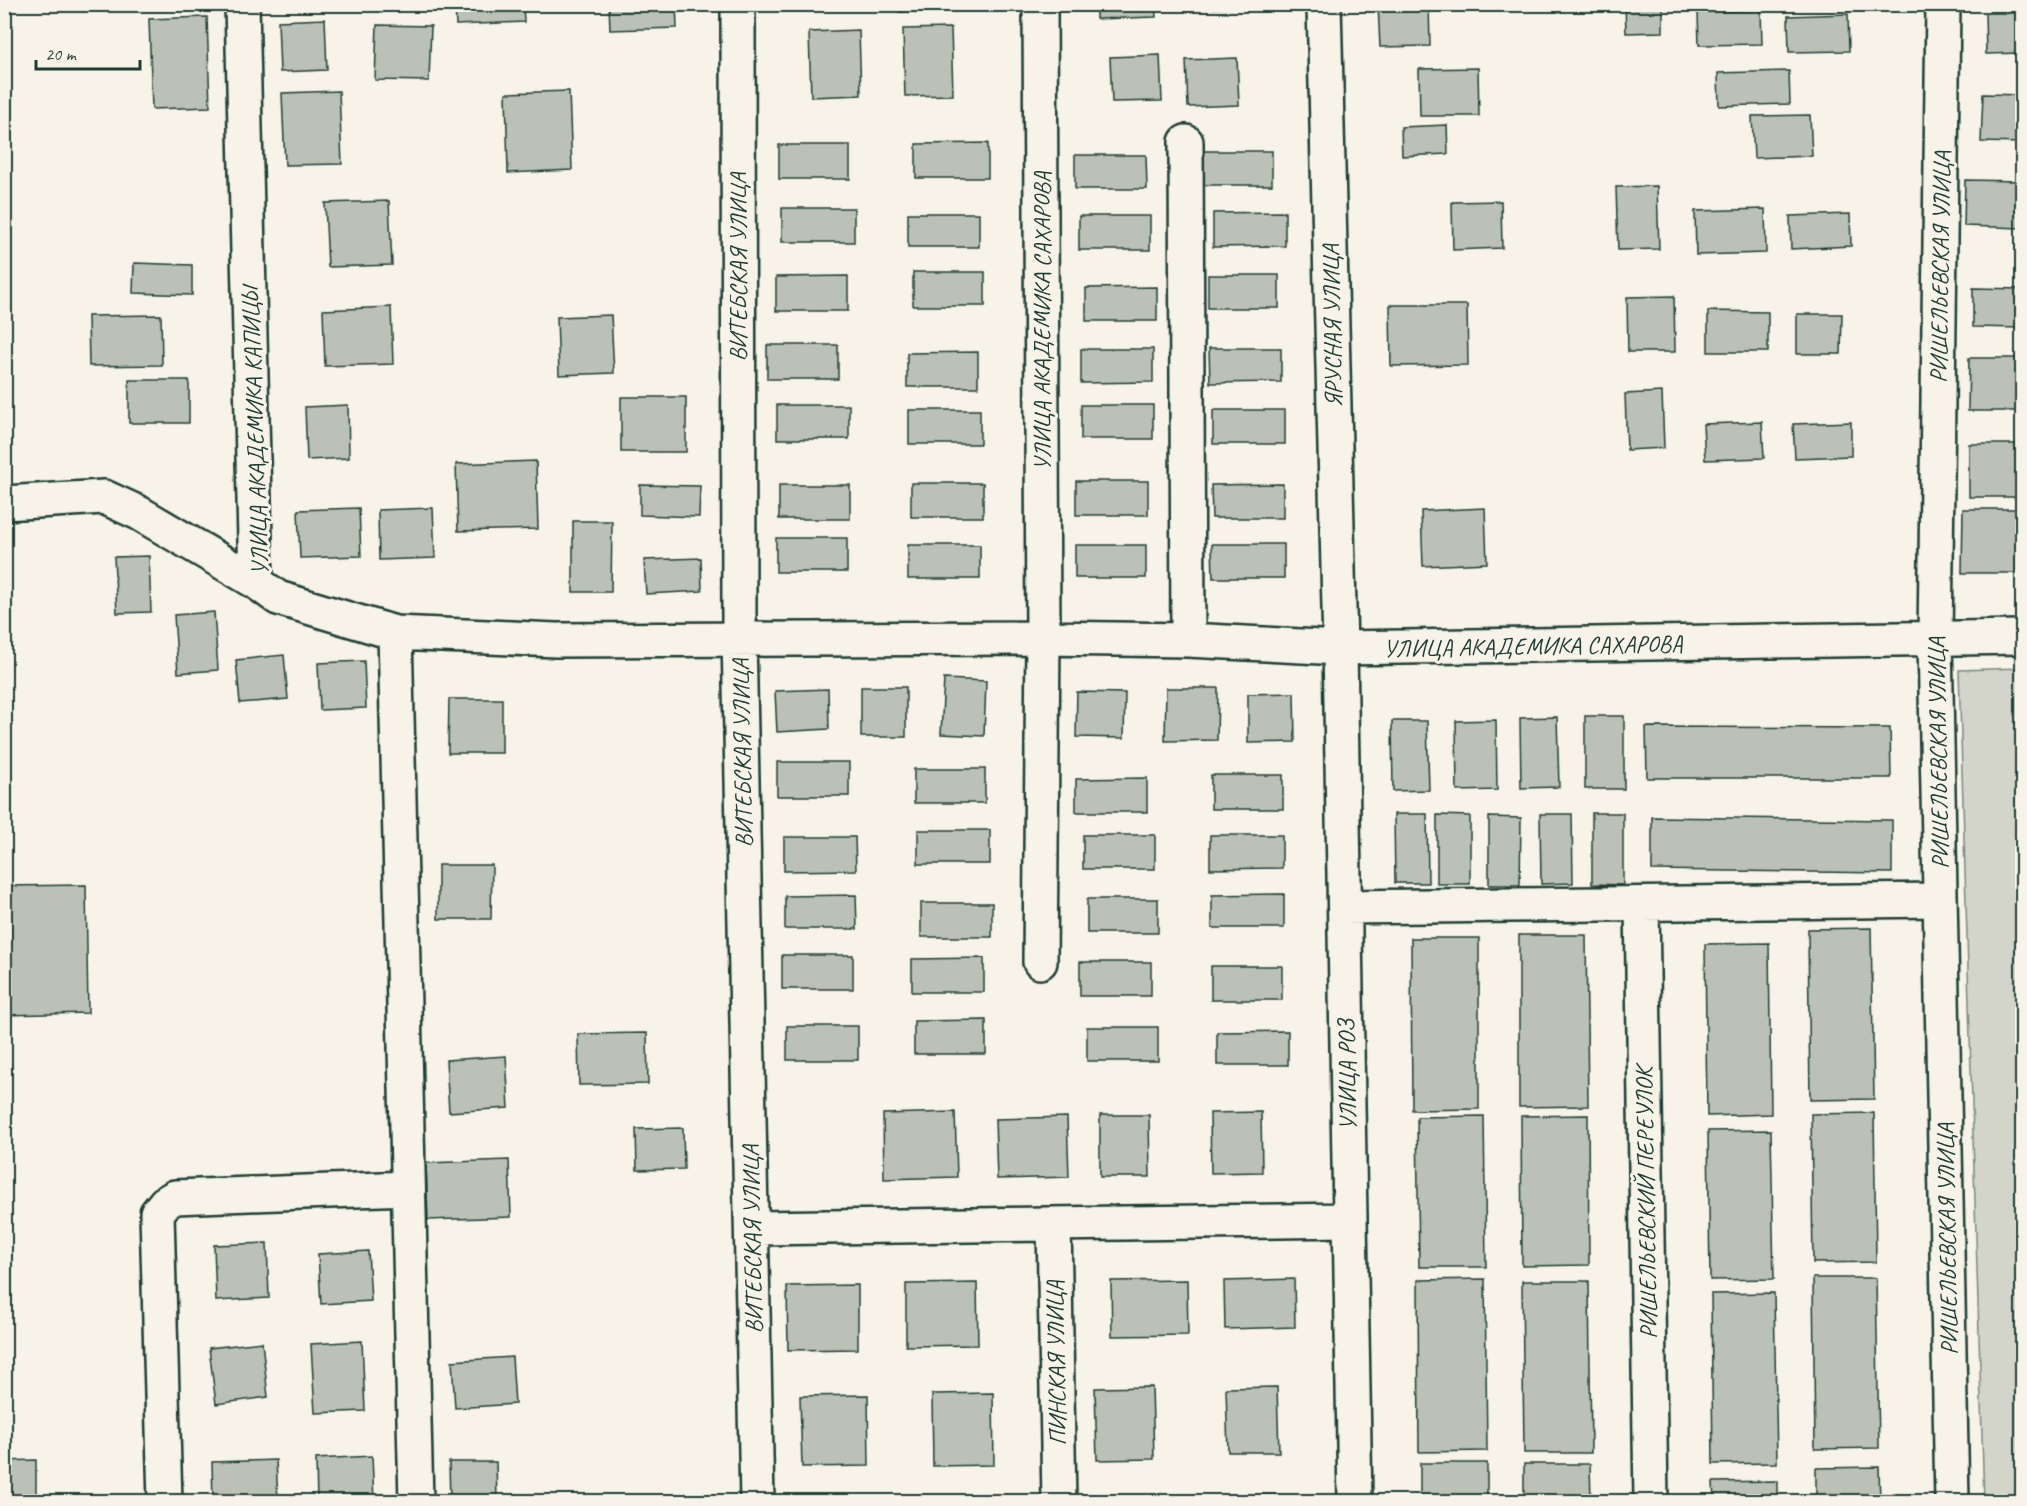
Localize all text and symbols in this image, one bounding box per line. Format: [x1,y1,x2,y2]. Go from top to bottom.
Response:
scale bar [36,33,140,71]
text: 20 m [45,43,78,65]
street label: РИШЕЛЬЕВСКАЯ УЛИЦА [1923,150,1957,383]
street label: УЛИЦА АКАДЕМИКА САХАРОВА [1027,170,1057,471]
street label: ВИТЕБСКАЯ УЛИЦА [723,172,753,361]
street label: ЯРУСНАЯ УЛИЦА [1316,243,1348,408]
street label: УЛИЦА АКАДЕМИКА КАПИЦЫ [235,282,275,576]
street label: УЛИЦА АКАДЕМИКА САХАРОВА [1383,628,1684,664]
street label: РИШЕЛЬЕВСКАЯ УЛИЦА [1921,636,1955,869]
street label: ВИТЕБСКАЯ УЛИЦА [725,658,759,848]
street label: УЛИЦА РОЗ [1331,1017,1363,1131]
street label: РИШЕЛЬЕВСКИЙ ПЕРЕУЛОК [1629,1062,1663,1339]
street label: РИШЕЛЬЕВСКАЯ УЛИЦА [1930,1122,1964,1355]
street label: ВИТЕБСКАЯ УЛИЦА [735,1144,769,1334]
street label: ПИНСКАЯ УЛИЦА [1040,1279,1072,1446]

